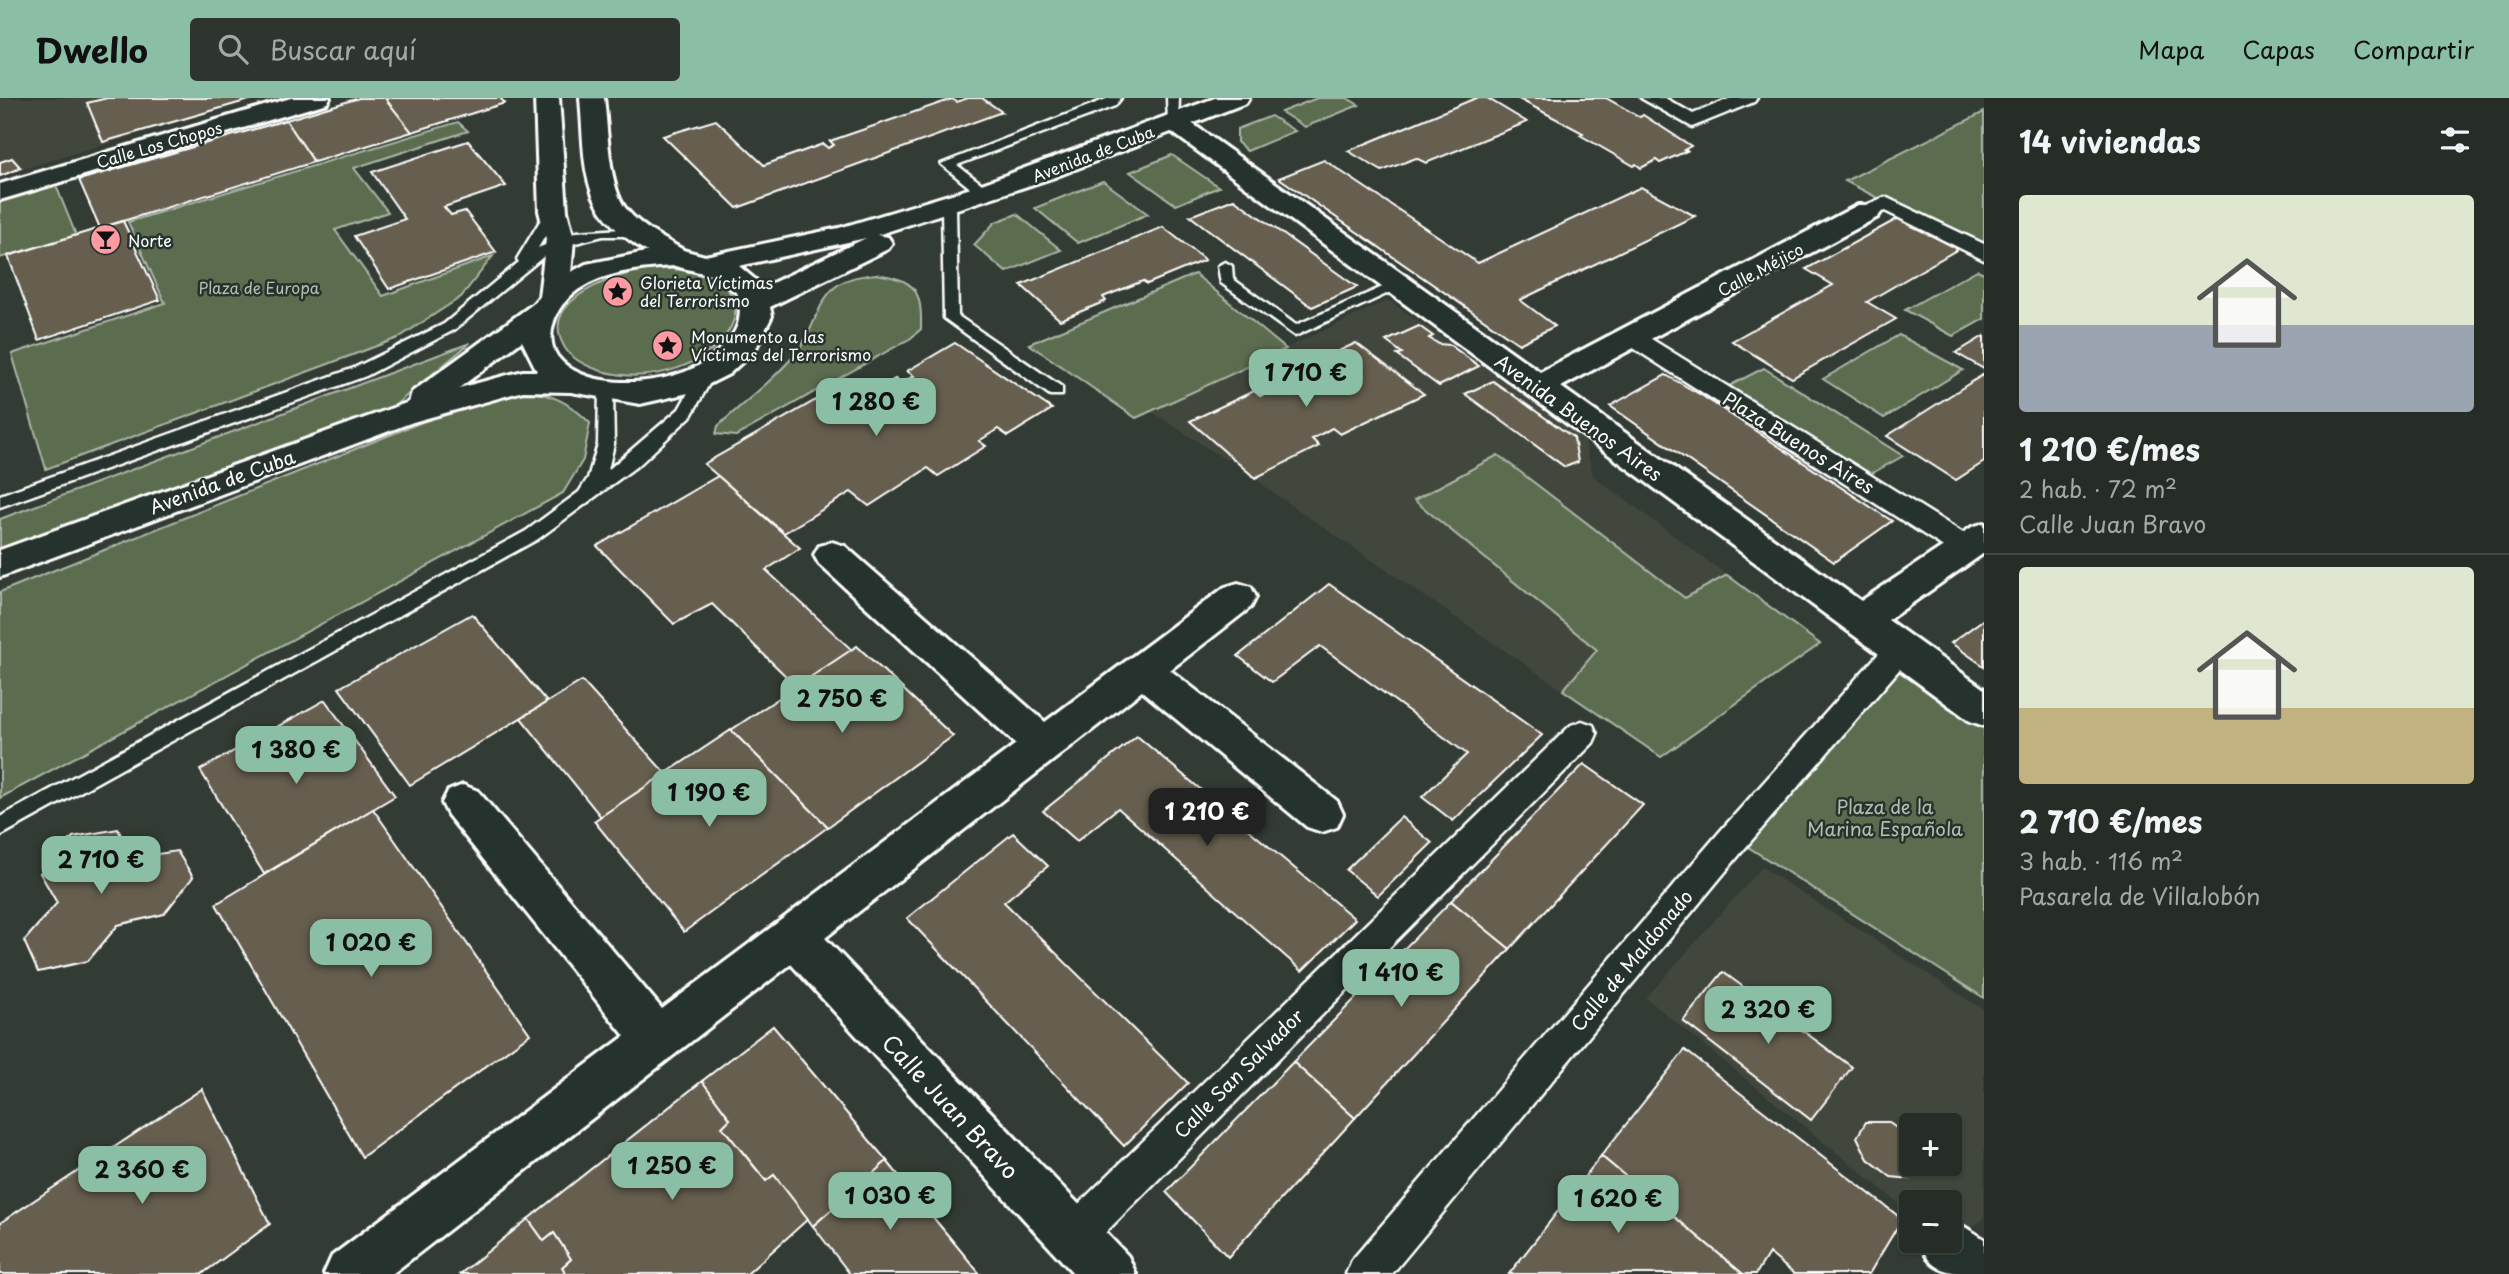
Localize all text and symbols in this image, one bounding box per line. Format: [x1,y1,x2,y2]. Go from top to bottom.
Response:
search box [190,18,680,81]
text: Dwello [35,24,148,74]
icon: search [214,30,252,68]
text: Buscar aquí [270,30,416,69]
text: Mapa [2138,31,2204,67]
text: Capas [2242,31,2315,67]
text: Compartir [2353,31,2474,67]
street label: Calle Los Chopos [93,115,225,173]
text: 14 viviendas [2019,118,2201,163]
street label: Avenida de Cuba [1029,119,1157,187]
icon: filters [2436,121,2474,159]
bar icon: Norte [88,223,122,257]
place label: Norte [128,228,172,252]
street label: Calle Méjico [1713,236,1807,302]
icon: home [2184,240,2310,366]
place label: Glorieta Víctimas del Terrorismo [640,270,773,312]
place icon: Glorieta Víctimas del Terrorismo [600,274,634,308]
park label: Plaza de Europa [198,275,320,299]
place label: Monumento a las Víctimas del Terrorismo [691,324,871,366]
place icon: Monumento a las Víctimas del Terrorismo [651,328,685,362]
street label: Avenida Buenos Aires [1490,347,1668,487]
pin: 1 710 € [1241,350,1371,409]
text: 1 710 € [1265,354,1347,389]
pin: 1 280 € [811,378,941,438]
text: 1 280 € [832,383,920,418]
street label: Plaza Buenos Aires [1718,384,1880,500]
text: 1 210 €/mes [2019,426,2200,471]
street label: Avenida de Cuba [145,442,299,520]
text: 2 hab. · 72 m² [2019,471,2177,506]
text: Calle Juan Bravo [2019,506,2206,541]
icon: home [2184,612,2310,738]
pin: 2 750 € [777,676,907,735]
text: 2 750 € [796,680,888,715]
pin: 1 380 € [231,726,361,786]
text: 1 380 € [251,731,341,766]
pin: 1 190 € [644,770,774,829]
text: 1 190 € [668,774,750,809]
pin: 1 210 € [1142,788,1272,848]
park label: Plaza de la Marina Española [1807,792,1963,842]
text: 1 210 € [1164,793,1250,828]
text: 2 710 €/mes [2019,798,2203,843]
pin: 2 710 € [36,836,166,896]
text: 2 710 € [58,841,144,876]
text: 3 hab. · 116 m² [2019,843,2183,878]
text: Pasarela de Villalobón [2019,878,2260,913]
street label: Calle de Maldonado [1563,883,1699,1037]
pin: 1 020 € [306,920,436,979]
text: 1 020 € [326,924,416,959]
pin: 1 410 € [1336,950,1466,1009]
text: 1 410 € [1358,954,1444,989]
pin: 2 320 € [1703,986,1833,1046]
text: 2 320 € [1721,991,1815,1026]
street label: Calle San Salvador [1167,1002,1309,1144]
street label: Calle Juan Bravo [874,1026,1028,1186]
map controls [1899,1113,1962,1253]
button: + [1899,1113,1962,1176]
pin: 1 250 € [607,1142,737,1202]
pin: 2 360 € [77,1146,207,1206]
text: 1 250 € [627,1147,717,1182]
text: 2 360 € [94,1151,190,1186]
pin: 1 030 € [825,1172,955,1232]
pin: 1 620 € [1553,1176,1683,1235]
text: 1 030 € [844,1177,936,1212]
text: 1 620 € [1574,1180,1662,1215]
button: − [1899,1190,1962,1253]

